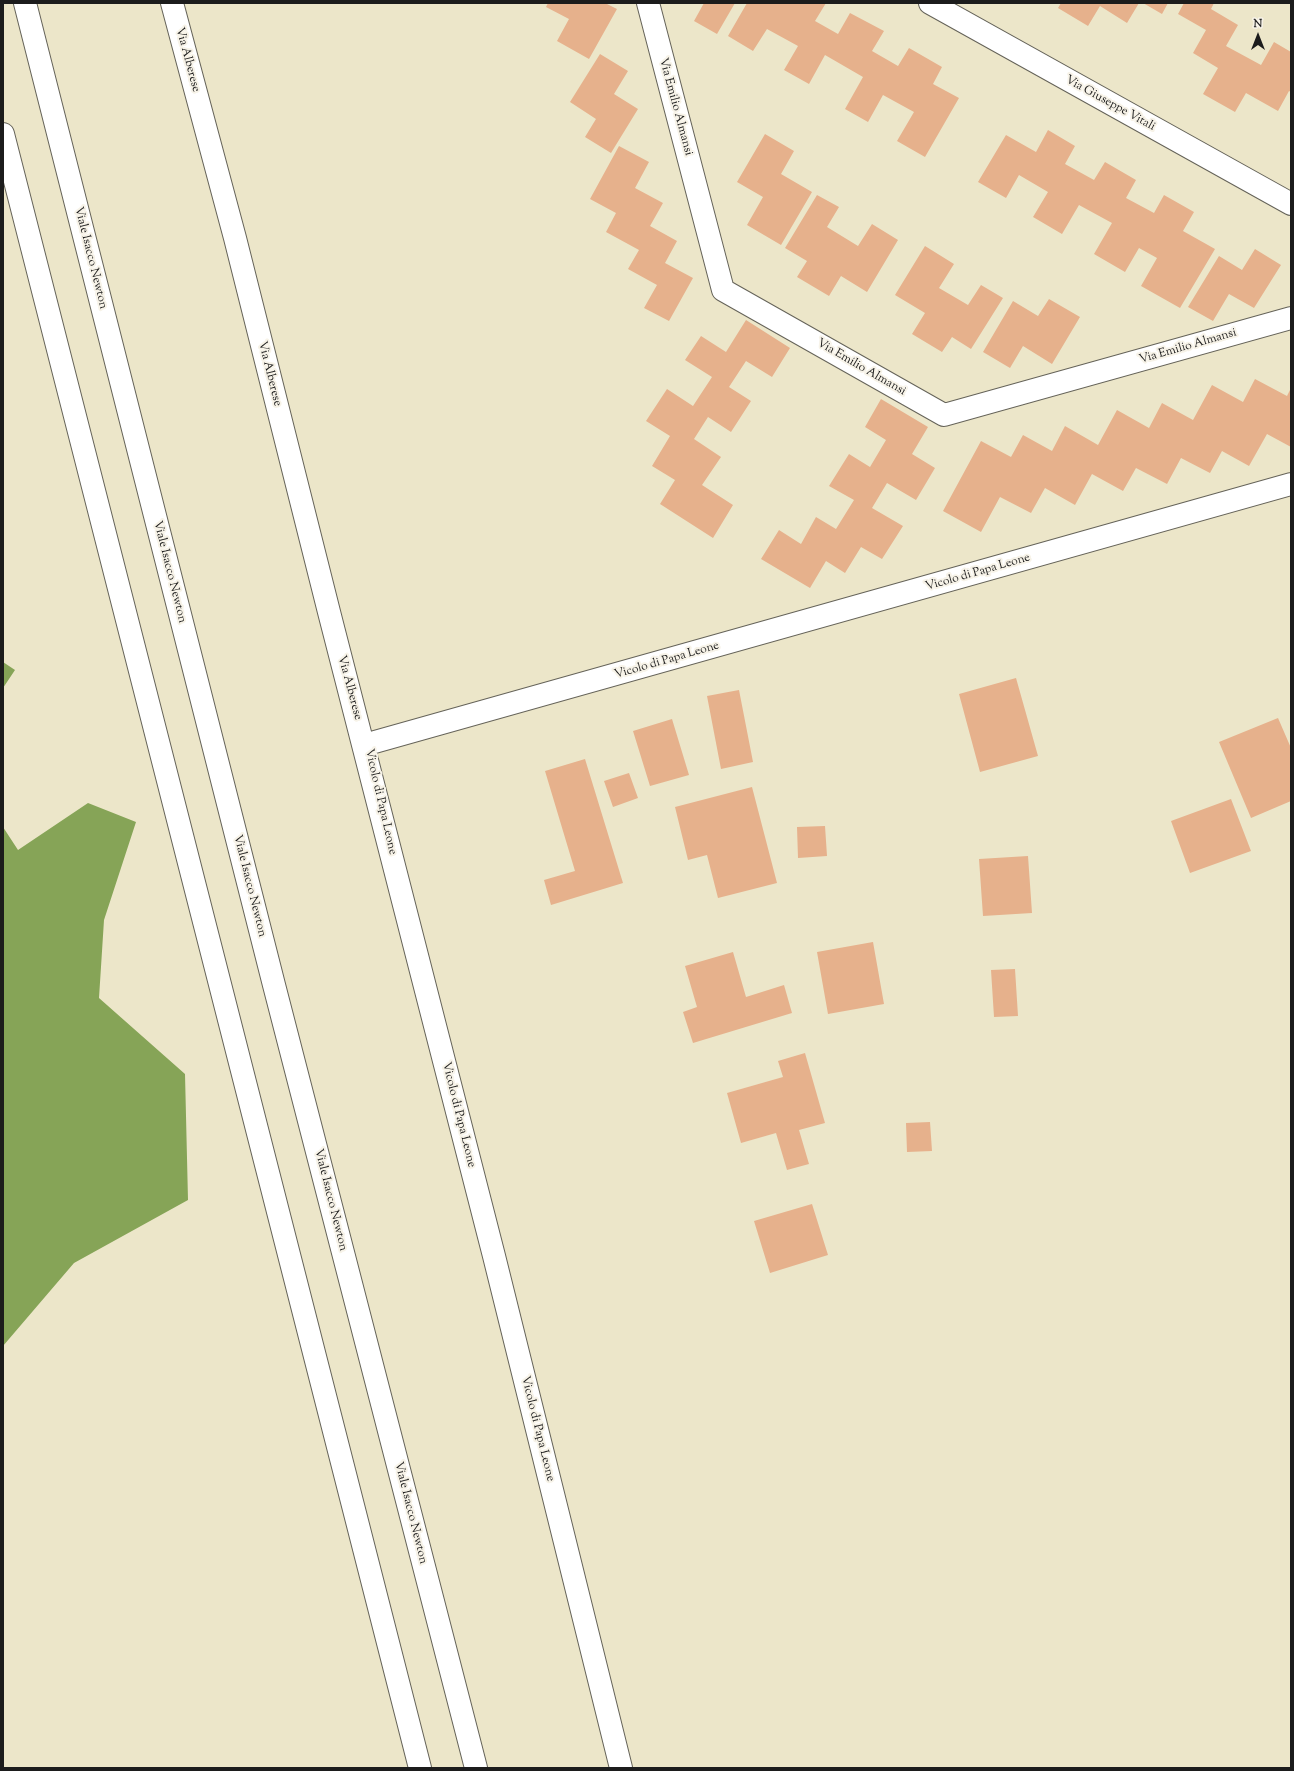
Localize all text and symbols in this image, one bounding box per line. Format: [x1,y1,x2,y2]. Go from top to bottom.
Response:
north arrow [1238,16,1278,56]
text: N [1254,16,1262,32]
street label: Via Alberese [171,26,203,94]
street label: Via Emilio Almansi [655,57,695,157]
street label: Via Giuseppe Vitali [1062,73,1158,135]
street label: Viale Isacco Newton [70,205,110,311]
street label: Via Emilio Almansi [1138,326,1238,368]
street label: Via Emilio Almansi [814,337,908,399]
street label: Via Alberese [254,340,284,408]
street label: Viale Isacco Newton [149,519,189,625]
street label: Vicolo di Papa Leone [924,551,1032,595]
street label: Vicolo di Papa Leone [613,639,721,683]
street label: Via Alberese [333,654,365,722]
street label: Vicolo di Papa Leone [361,748,399,856]
street label: Viale Isacco Newton [229,833,269,939]
street label: Vicolo di Papa Leone [438,1061,478,1169]
street label: Viale Isacco Newton [310,1147,350,1253]
street label: Vicolo di Papa Leone [517,1375,557,1483]
street label: Viale Isacco Newton [390,1460,430,1566]

